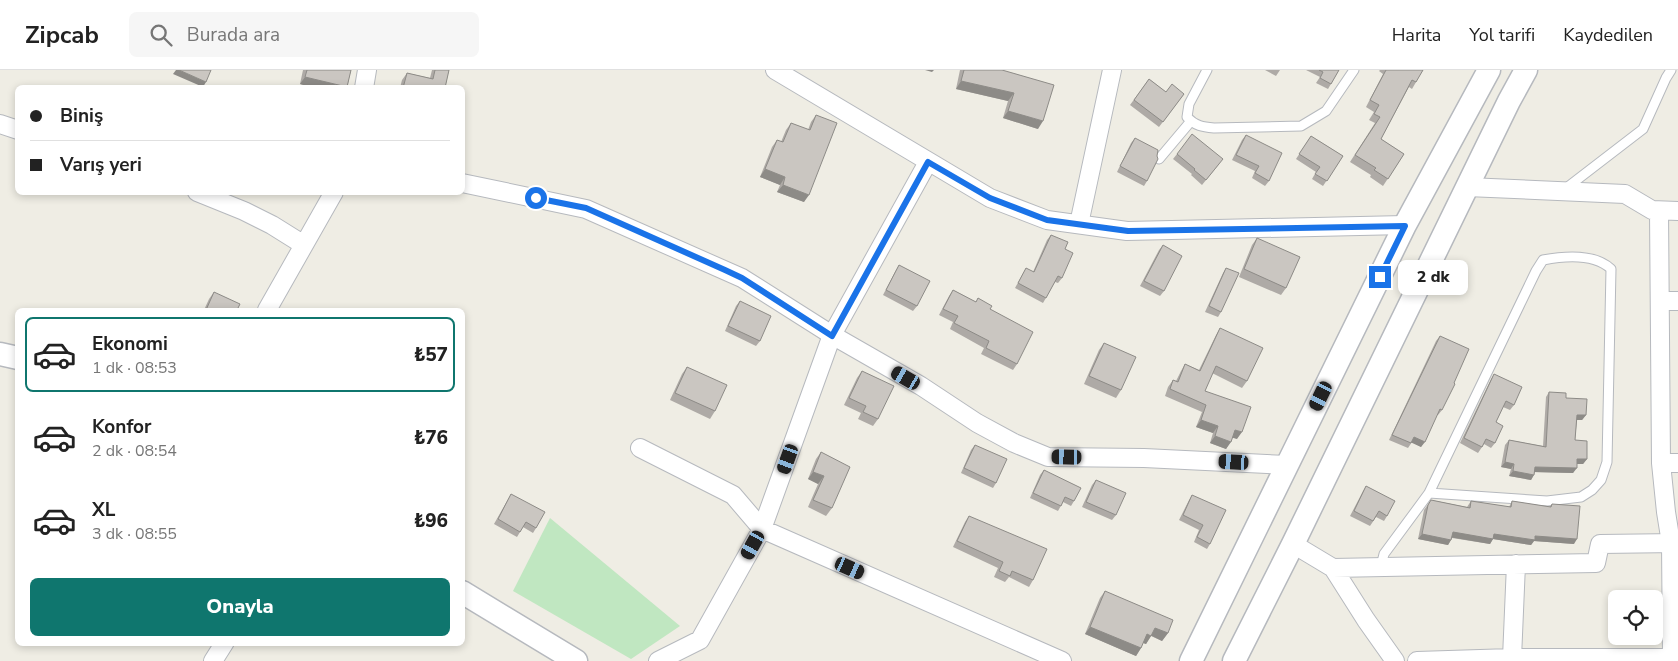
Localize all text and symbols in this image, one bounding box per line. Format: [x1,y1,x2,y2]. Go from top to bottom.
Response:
search box [129,12,479,57]
text: Zipcab [25,19,99,51]
icon: search [147,21,175,49]
text: Burada ara [187,22,280,48]
text: Harita [1392,23,1441,47]
text: Yol tarifi [1469,23,1535,47]
text: Kaydedilen [1563,23,1653,47]
text: Biniş [60,103,103,129]
text: Varış yeri [60,152,142,178]
route start [525,187,547,209]
callout: 2 dk [1398,260,1468,294]
route end [1369,266,1391,288]
text: 2 dk [1417,266,1449,288]
text: Ekonomi [92,331,168,357]
icon: car [32,332,77,377]
text: ₺57 [414,342,448,368]
text: 1 dk · 08:53 [92,357,177,379]
car [889,364,922,392]
car [1307,379,1334,413]
text: Konfor [92,414,152,440]
icon: car [32,415,77,460]
text: ₺76 [414,425,448,451]
text: 2 dk · 08:54 [92,440,177,462]
car [775,442,800,476]
car [1051,449,1082,465]
car [1218,454,1249,470]
text: XL [92,497,115,523]
icon: car [32,498,77,543]
text: ₺96 [414,508,448,534]
text: 3 dk · 08:55 [92,523,177,545]
car [739,528,766,562]
car [833,555,866,581]
button: Onayla [30,578,450,636]
map controls [1608,590,1663,645]
button: locate [1608,590,1663,645]

